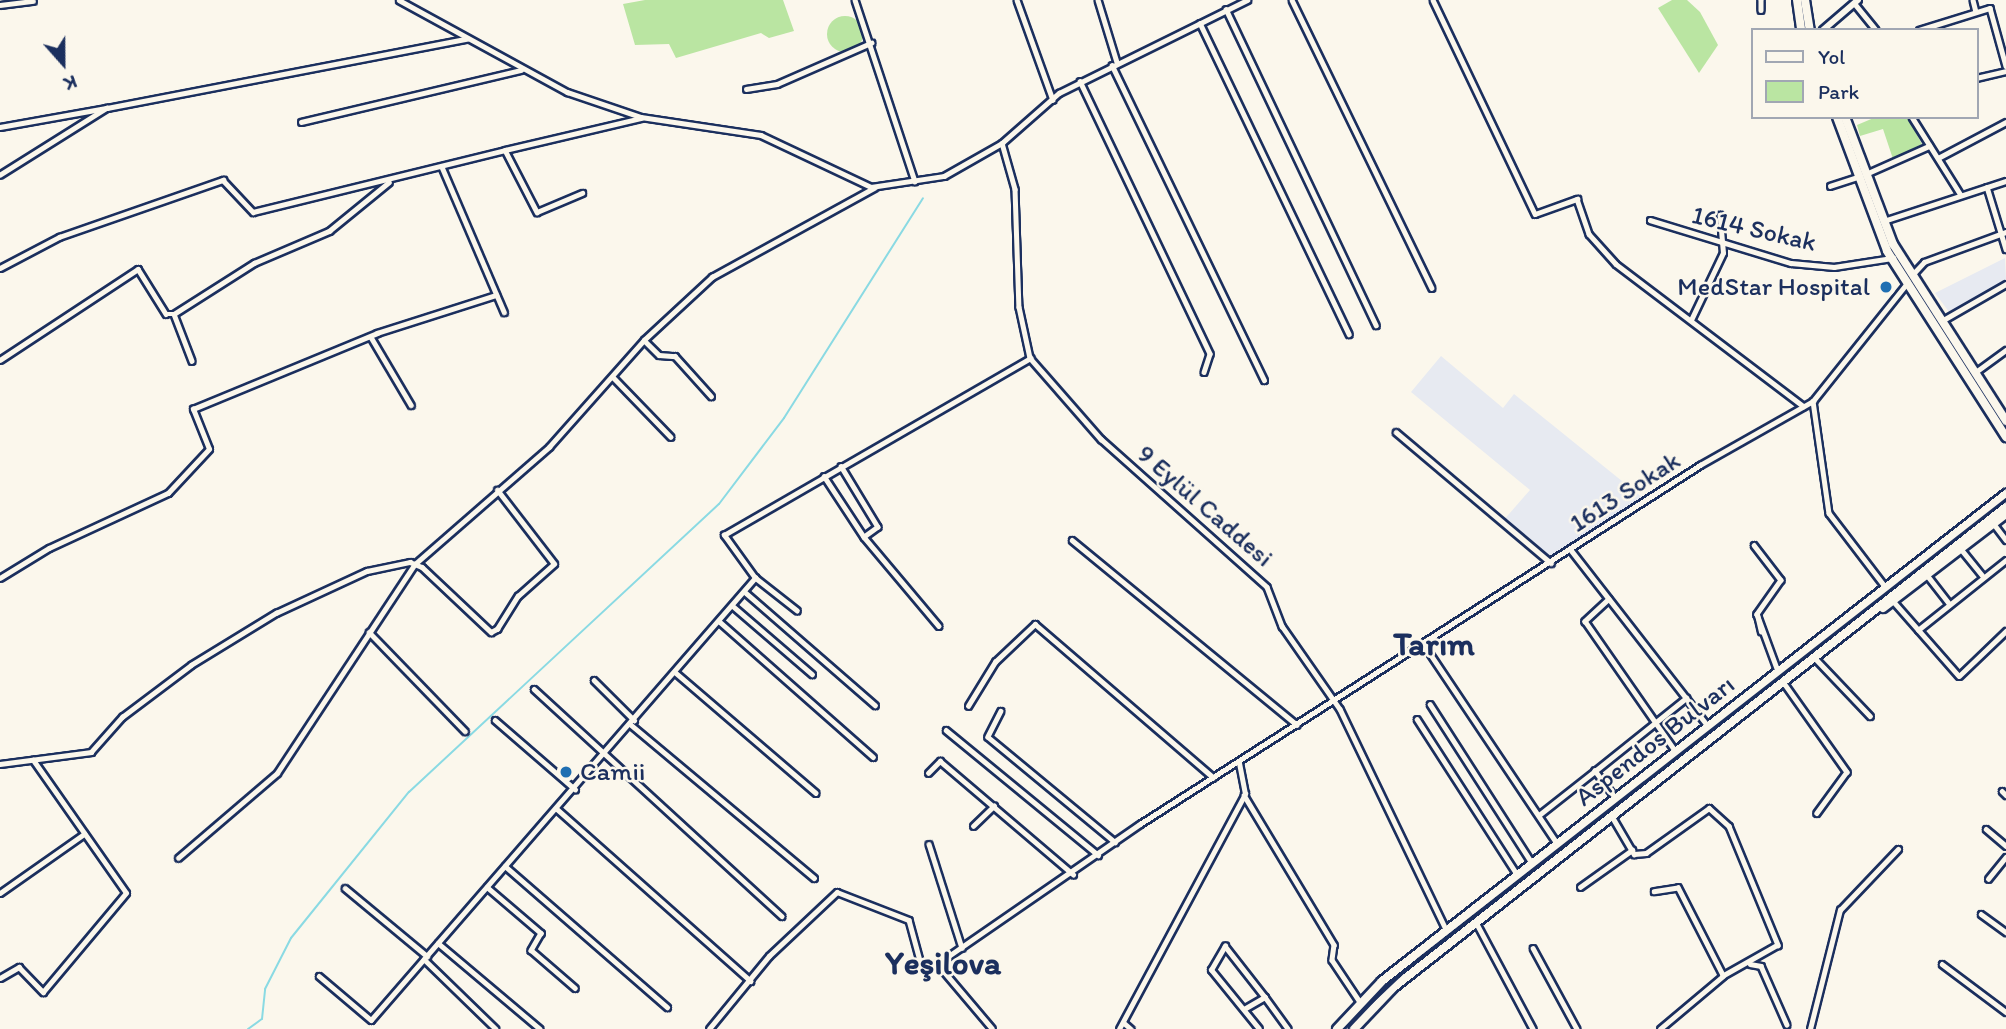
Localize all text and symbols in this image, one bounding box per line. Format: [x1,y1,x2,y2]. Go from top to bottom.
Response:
north arrow [28,28,98,98]
legend [1750,28,1978,119]
text: Yol [1818,44,1845,69]
text: K [61,70,81,96]
text: Park [1818,79,1859,104]
street label: 1614 Sokak [1689,200,1819,258]
place label: MedStar Hospital [1677,271,1870,303]
marker: MedStar Hospital [1876,277,1896,297]
street label: 9 Eylül Caddesi [1131,438,1279,574]
street label: 1613 Sokak [1564,445,1686,539]
district label: Tarım [1393,624,1475,664]
street label: Aspendos Bulvarı [1569,669,1741,813]
place label: Camii [580,756,645,788]
marker: Camii [558,764,574,780]
district label: Yeşilova [885,943,1001,983]

